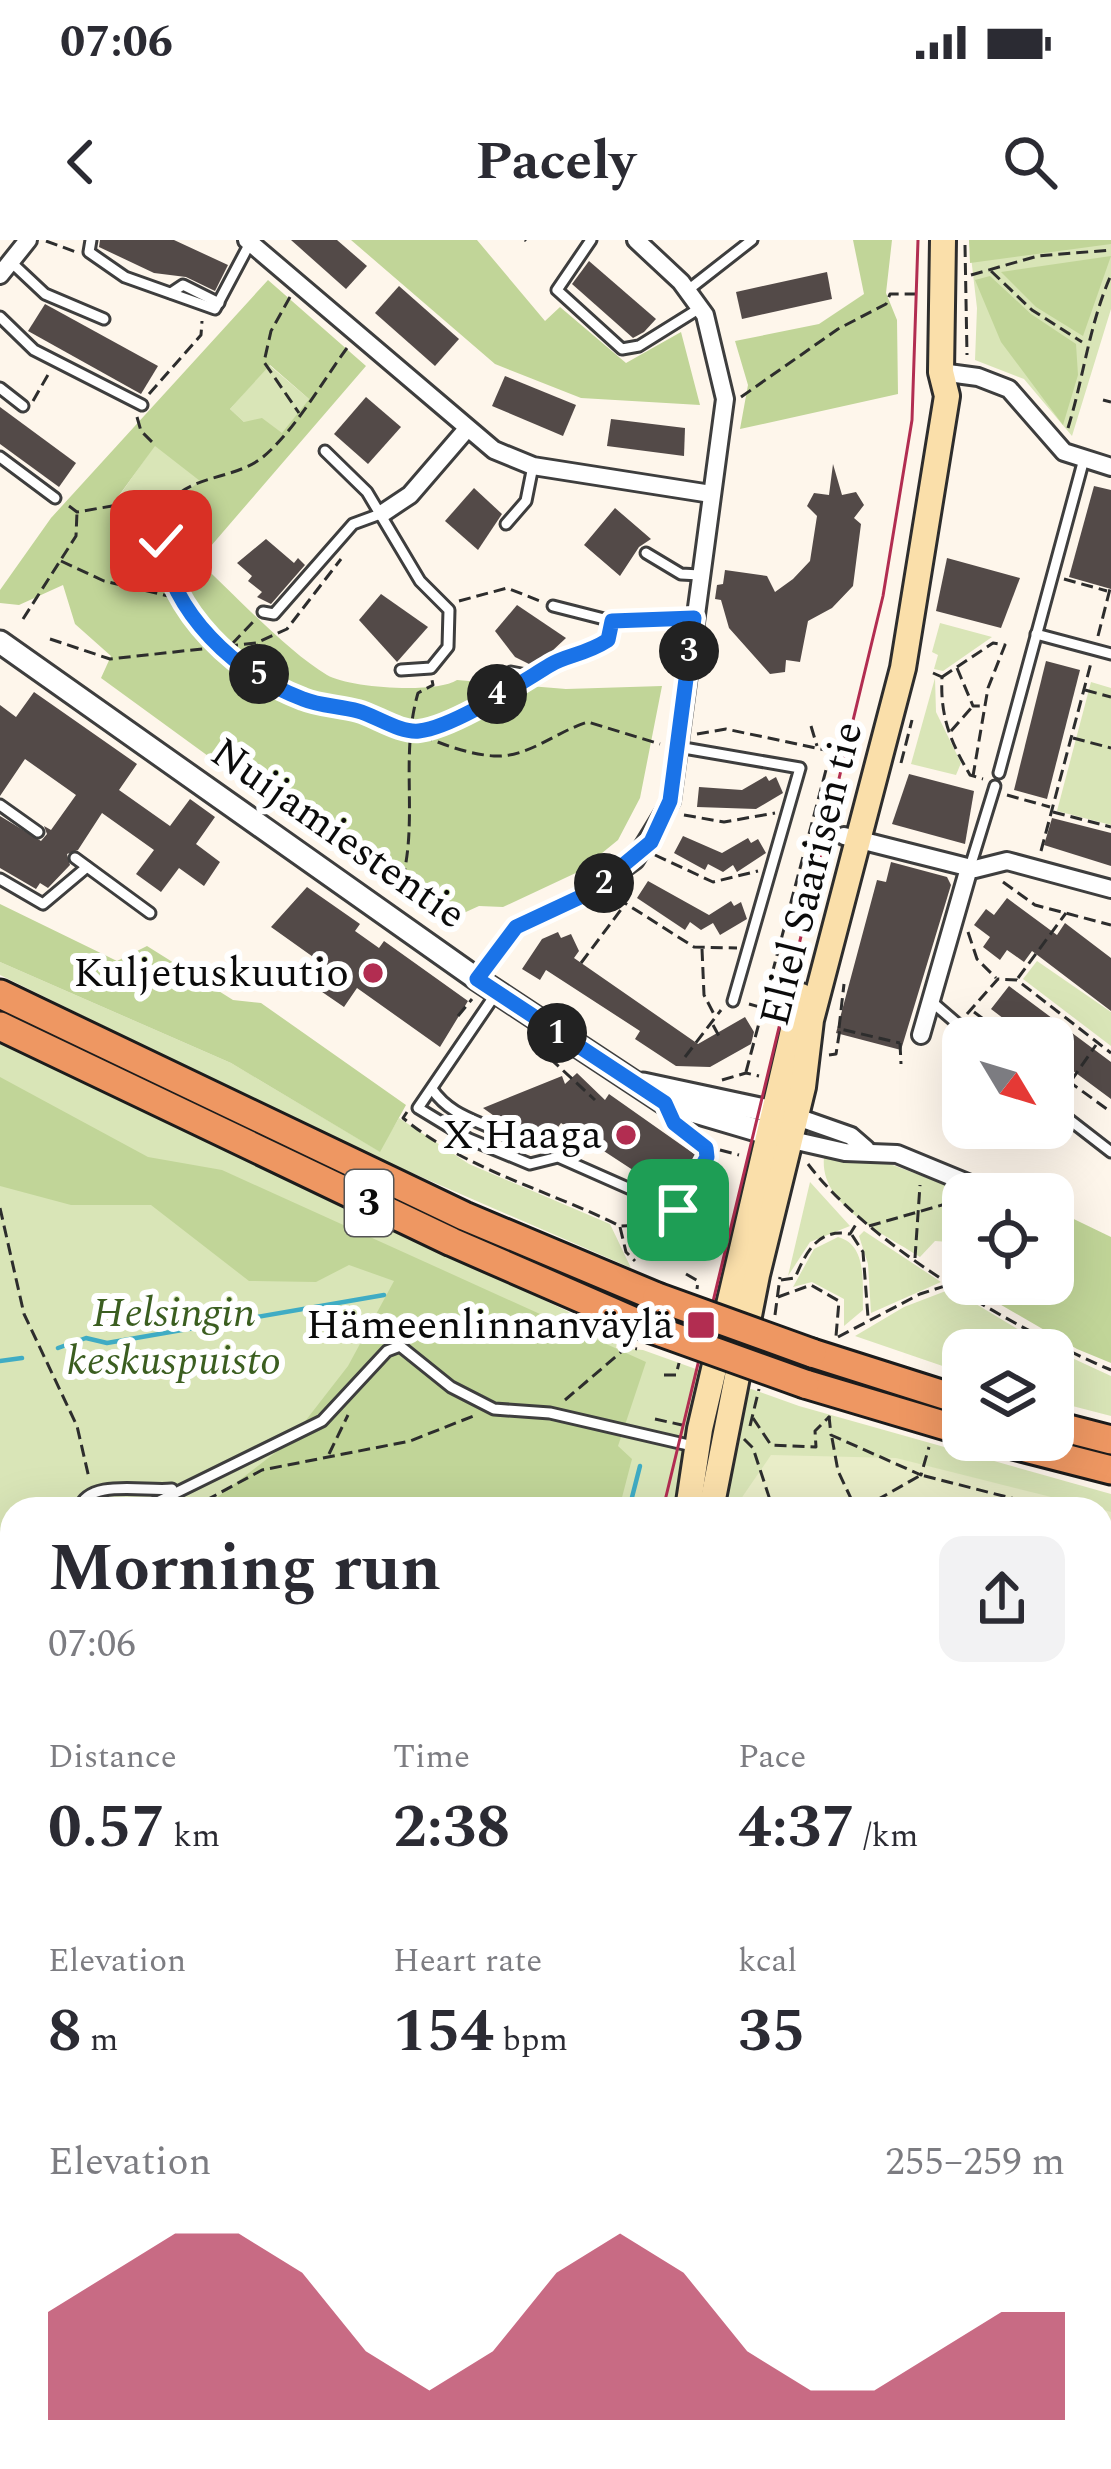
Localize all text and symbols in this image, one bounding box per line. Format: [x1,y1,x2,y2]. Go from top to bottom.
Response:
text: 07:06 [60,8,173,77]
text: Pacely [476,121,635,203]
icon: back [48,129,114,195]
icon: search [997,129,1063,195]
pin [110,490,212,592]
icon: check [128,508,194,574]
pin: 3 [659,621,719,681]
text: 3 [680,626,698,676]
pin: 5 [229,644,289,704]
text: 5 [250,649,268,699]
pin: 4 [467,664,527,724]
text: 4 [488,669,506,719]
street label: Eliel Saarisen tie [744,715,880,1033]
street label: Nuijamiestentie [197,722,479,946]
pin: 2 [574,853,634,913]
text: 2 [595,858,613,908]
place label: Kuljetuskuutio [73,942,349,1005]
marker: Kuljetuskuutio [360,960,386,986]
pin: 1 [527,1003,587,1063]
text: 1 [548,1008,566,1058]
north arrow [942,1017,1074,1149]
map controls [942,1017,1074,1461]
place label: X Haaga [442,1104,602,1167]
marker: X Haaga [613,1122,639,1148]
pin [627,1159,729,1261]
road number: 3 [345,1170,393,1236]
button: locate [942,1173,1074,1305]
icon: arrive [645,1177,711,1243]
park label: Helsingin keskuspuisto [67,1282,281,1393]
place label: Hämeenlinnanväylä [306,1294,674,1357]
marker: Hämeenlinnanväylä [685,1309,717,1341]
button: layers [942,1329,1074,1461]
text: Morning run [48,1519,441,1620]
button: share [939,1536,1065,1662]
text: 07:06 [48,1615,136,1674]
text: Distance [48,1732,177,1782]
text: Time [393,1732,470,1782]
text: Pace [738,1732,806,1782]
text: 0.57 [48,1782,165,1874]
text: 2:38 [393,1782,510,1874]
text: 4:37 [738,1782,855,1874]
text: km [165,1811,220,1861]
text: /km [855,1811,918,1861]
text: Elevation [48,1936,186,1986]
text: Heart rate [393,1936,542,1986]
text: kcal [738,1936,797,1986]
text: 8 [48,1986,82,2078]
text: 154 [393,1986,494,2078]
text: 35 [738,1986,805,2078]
text: m [82,2015,118,2065]
text: bpm [494,2015,568,2065]
text: Elevation [48,2133,211,2192]
text: 255–259 m [885,2133,1065,2192]

